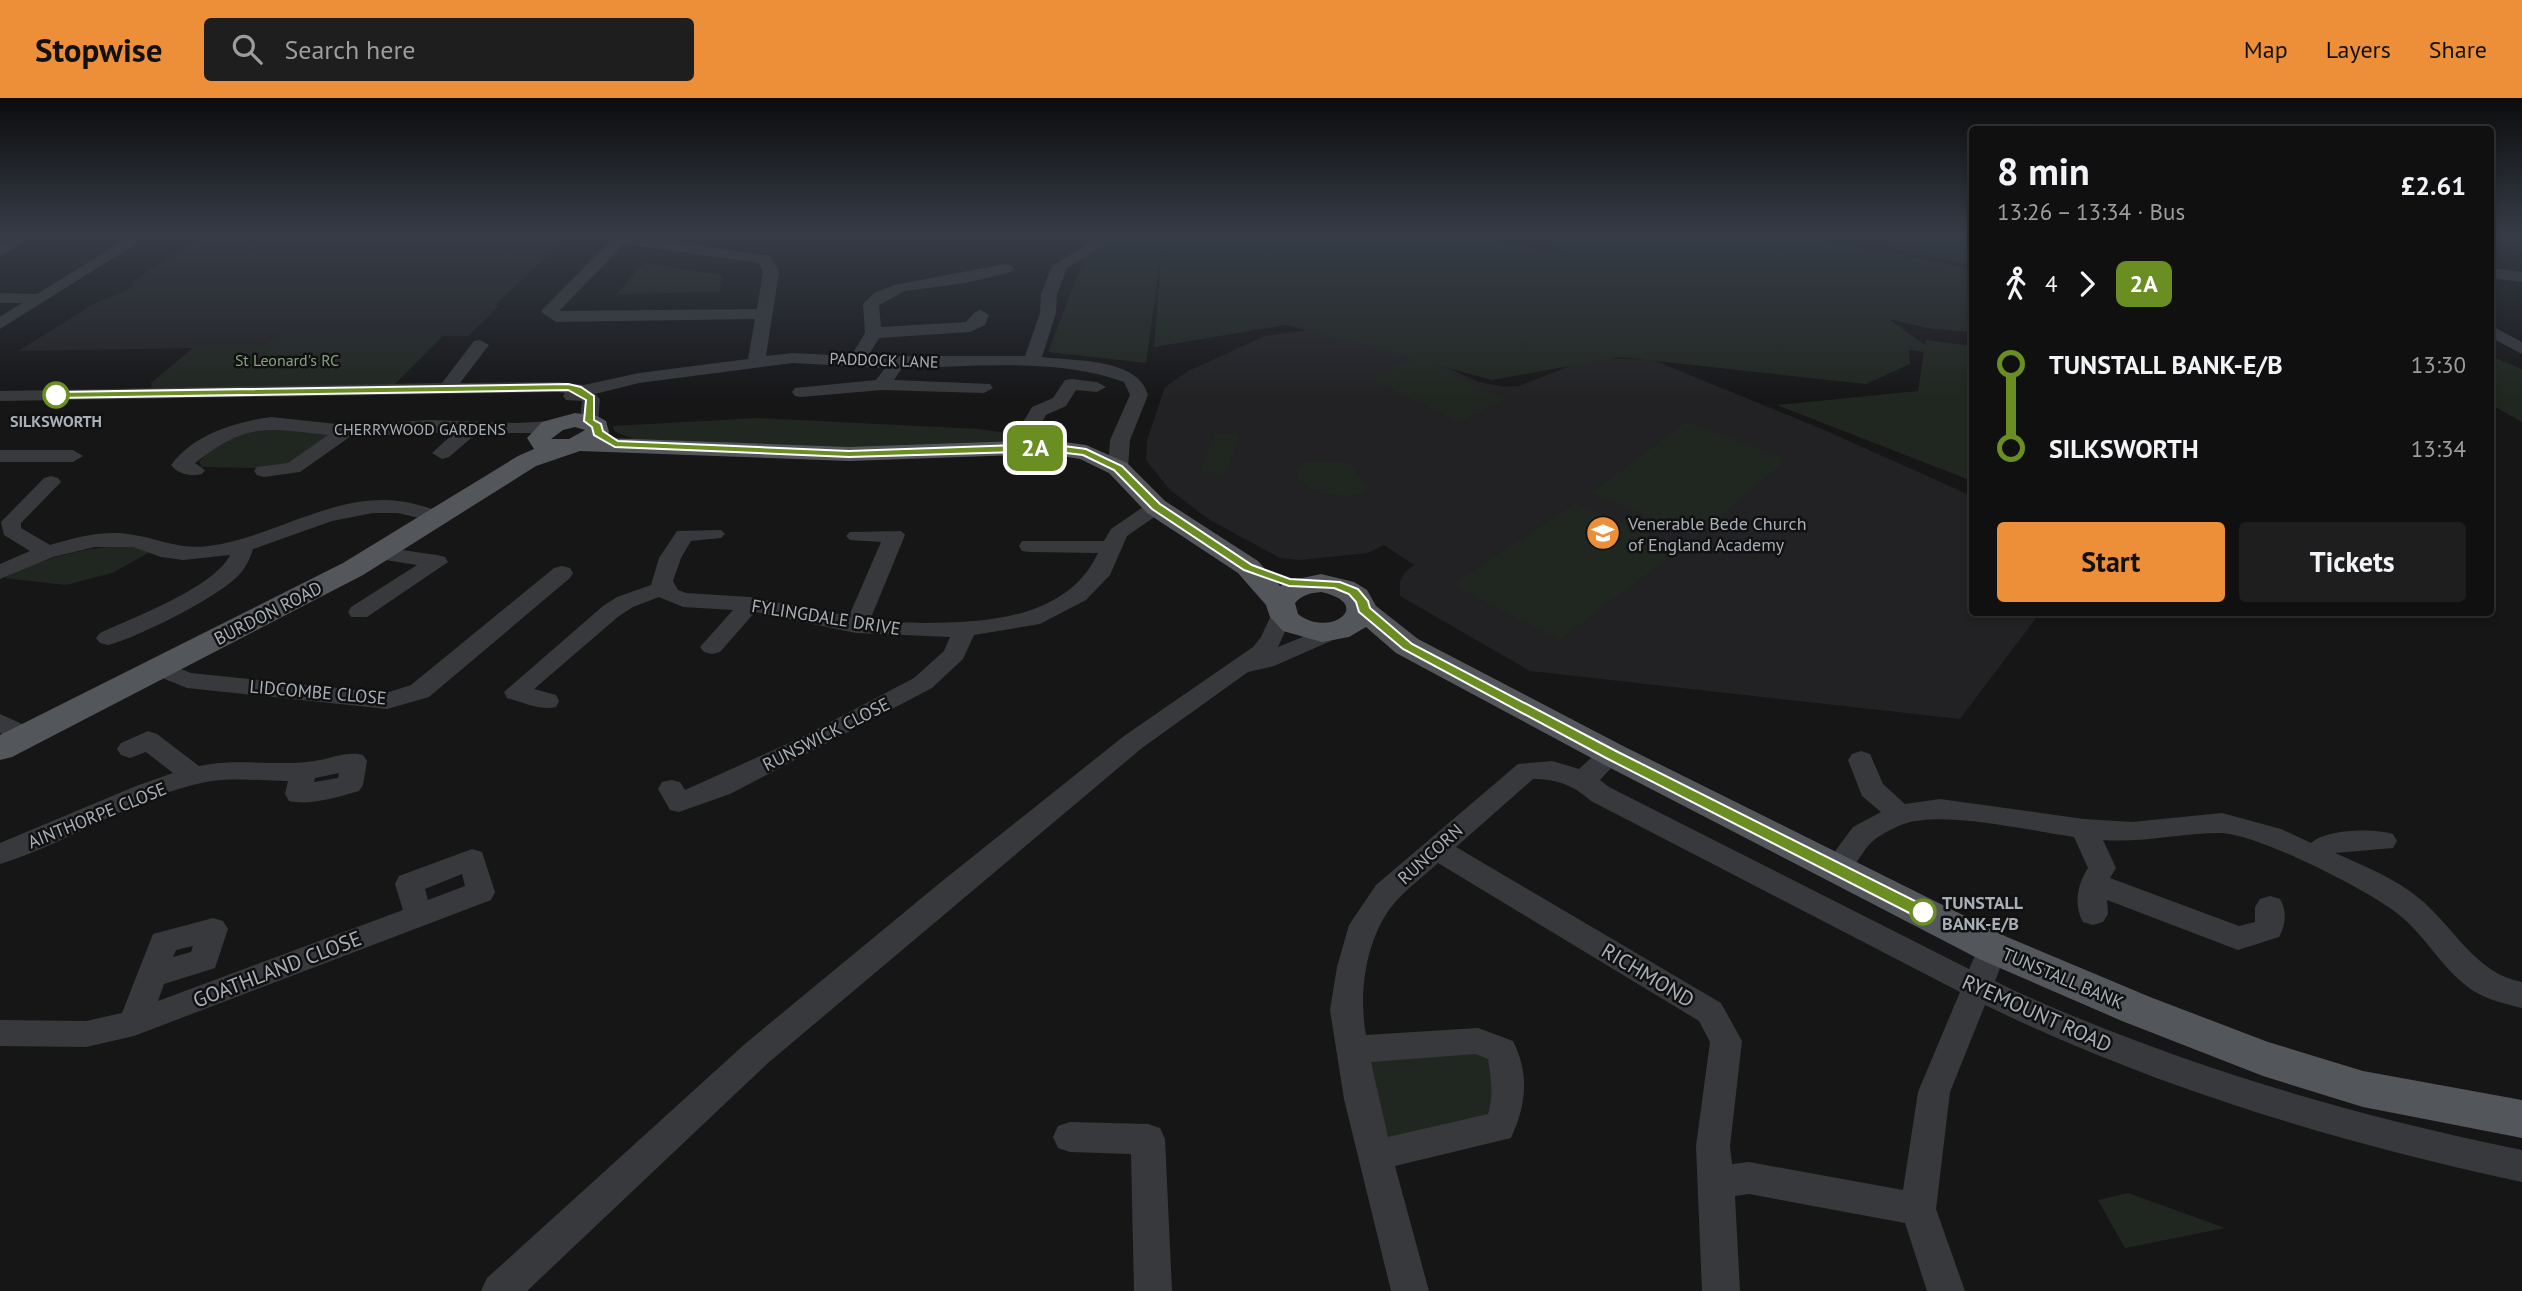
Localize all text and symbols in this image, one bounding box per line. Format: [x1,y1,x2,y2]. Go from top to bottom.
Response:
search box [204,18,694,81]
text: Stopwise [35,28,162,71]
icon: search [228,30,266,68]
text: Search here [284,33,416,66]
text: Map [2244,34,2288,65]
text: Layers [2326,34,2391,65]
text: Share [2429,34,2487,65]
text: 8 min [1997,146,2090,195]
text: £2.61 [2401,169,2466,202]
text: 13:26 – 13:34 · Bus [1997,197,2185,226]
icon: walk [1997,265,2035,303]
icon: forward [2068,265,2106,303]
text: 2A [2130,268,2158,299]
text: 4 [2045,269,2058,298]
street label: PADDOCK LANE [829,348,939,372]
text: TUNSTALL BANK-E/B [2049,348,2283,381]
park label: St Leonard's RC [235,350,339,370]
text: 13:30 [2411,350,2466,379]
marker: SILKSWORTH [43,382,69,408]
place label: SILKSWORTH [10,411,102,431]
street label: CHERRYWOOD GARDENS [334,419,506,439]
line badge: 2A [1004,425,1066,471]
text: 2A [1021,432,1049,463]
text: SILKSWORTH [2049,432,2199,465]
text: 13:34 [2411,434,2466,463]
place label: Venerable Bede Church of England Academy [1627,512,1807,556]
school or university icon: Venerable Bede Church of England Academy [1584,514,1622,552]
button: Start [1997,522,2225,602]
button: Tickets [2239,522,2466,602]
street label: BURDON ROAD [210,576,326,650]
street label: FYLINGDALE DRIVE [750,594,902,640]
street label: LIDCOMBE CLOSE [248,675,388,709]
street label: RUNSWICK CLOSE [759,692,893,776]
street label: AINTHORPE CLOSE [24,777,170,853]
street label: RUNCORN [1393,819,1467,889]
place label: TUNSTALL BANK-E/B [1942,891,2024,935]
marker: TUNSTALL BANK-E/B [1910,899,1936,925]
street label: GOATHLAND CLOSE [189,924,365,1014]
street label: RICHMOND [1597,937,1699,1013]
street label: TUNSTALL BANK [1999,942,2127,1014]
street label: RYEMOUNT ROAD [1958,968,2116,1058]

